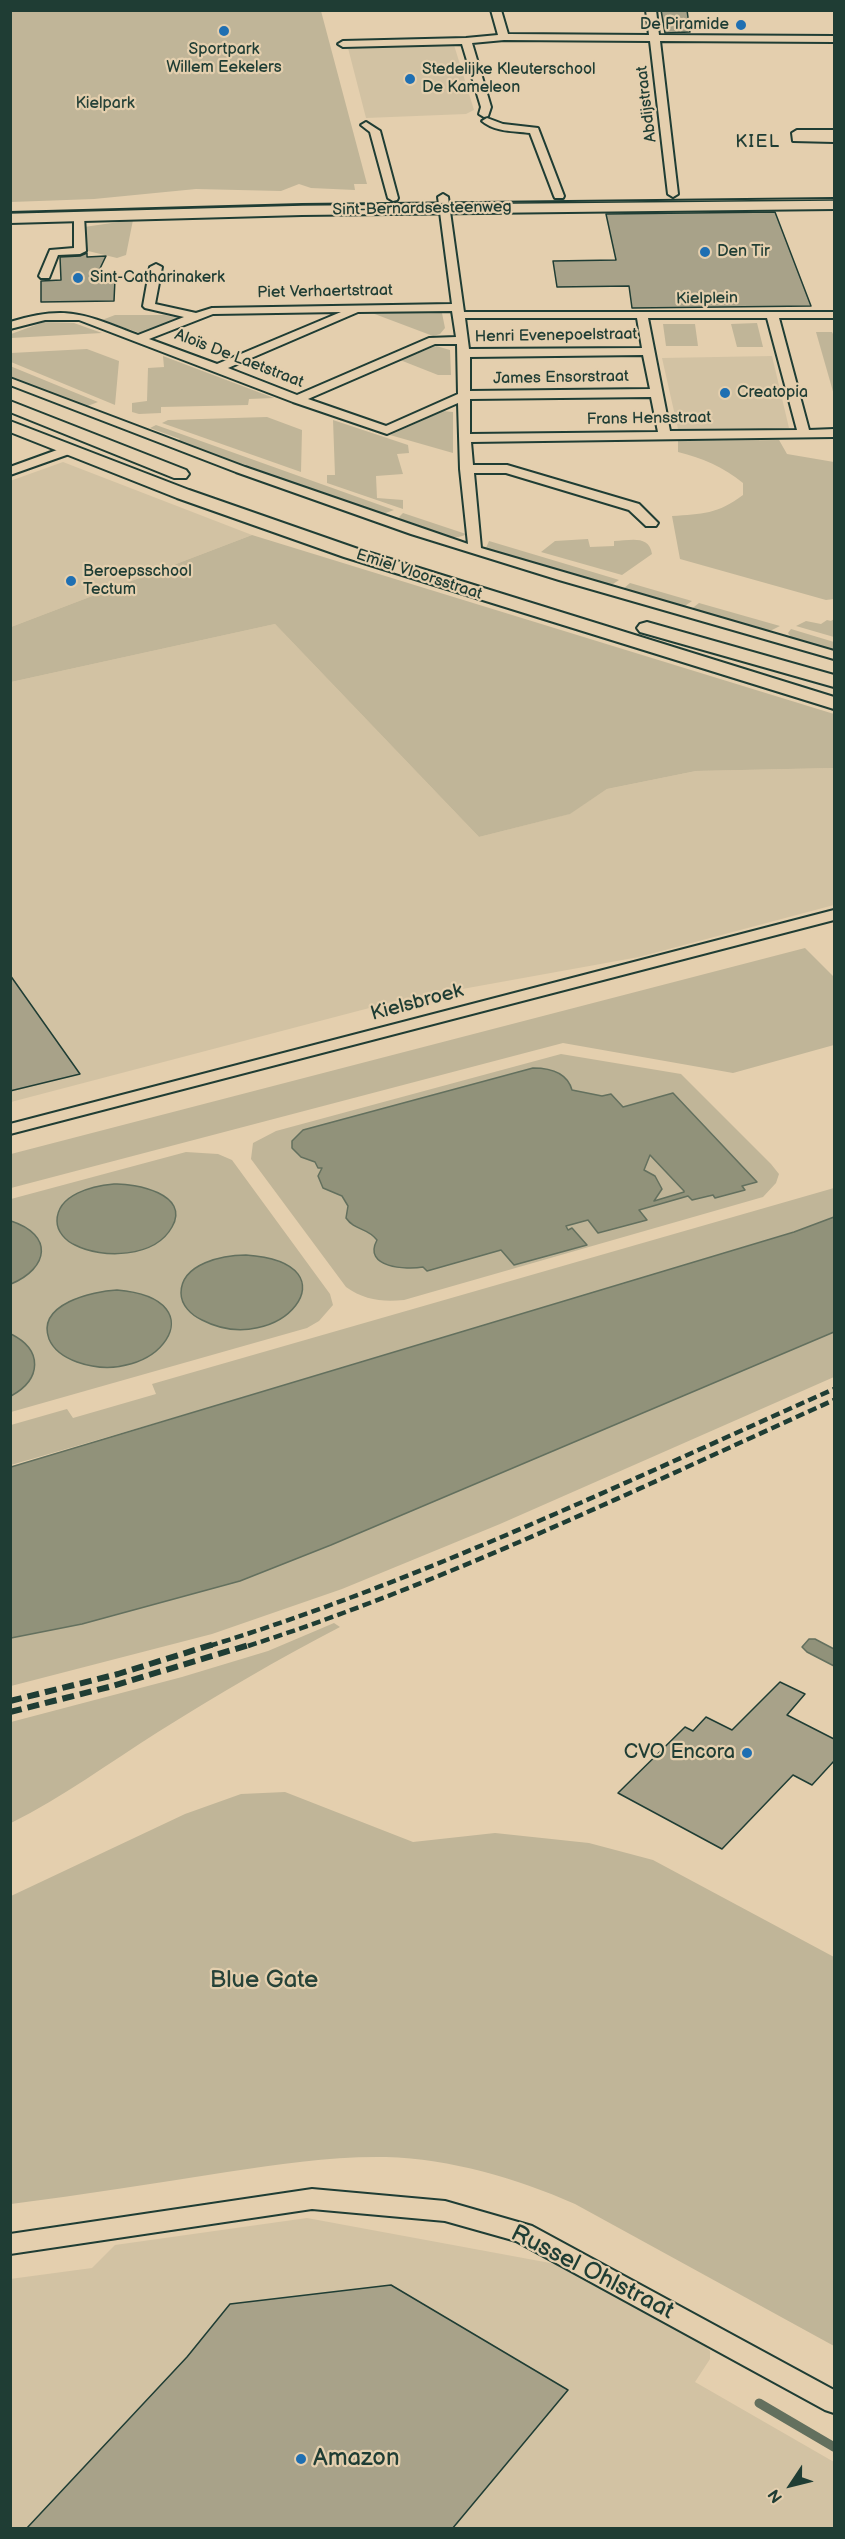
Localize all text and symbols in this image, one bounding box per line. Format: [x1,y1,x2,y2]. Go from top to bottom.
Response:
place label: De Piramide [640,15,729,35]
marker: De Piramide [734,18,748,32]
marker: Sportpark Willem Eekelers [217,24,231,38]
place label: Sportpark Willem Eekelers [166,40,282,78]
place label: Stedelijke Kleuterschool De Kameleon [422,60,596,98]
street label: Abdijstraat [633,65,661,143]
marker: Stedelijke Kleuterschool De Kameleon [403,72,417,86]
park label: Kielpark [75,94,135,114]
district label: KIEL [735,131,781,153]
street label: Sint-Bernardsesteenweg [332,198,512,220]
place label: Den Tir [717,242,770,262]
marker: Den Tir [698,245,712,259]
place label: Sint-Catharinakerk [90,268,225,288]
marker: Sint-Catharinakerk [71,271,85,285]
street label: Piet Verhaertstraat [257,281,393,303]
street label: Kielplein [676,289,738,309]
street label: Henri Evenepoelstraat [474,325,638,347]
street label: Aloïs De Laetstraat [172,326,306,392]
street label: James Ensorstraat [493,367,629,389]
place label: Creatopia [737,383,808,403]
marker: Creatopia [718,386,732,400]
street label: Frans Hensstraat [586,408,712,430]
street label: Emiel Vloorsstraat [354,546,484,604]
place label: Beroepsschool Tectum [83,562,192,600]
marker: Beroepsschool Tectum [64,574,78,588]
street label: Kielsbroek [368,979,466,1027]
place label: CVO Encora [624,1741,735,1765]
marker: CVO Encora [740,1746,754,1760]
park label: Blue Gate [210,1967,318,1995]
street label: Russel Ohlstraat [506,2220,678,2326]
place label: Amazon [313,2445,399,2473]
marker: Amazon [294,2452,308,2466]
north arrow [761,2455,821,2515]
text: N [765,2485,787,2506]

